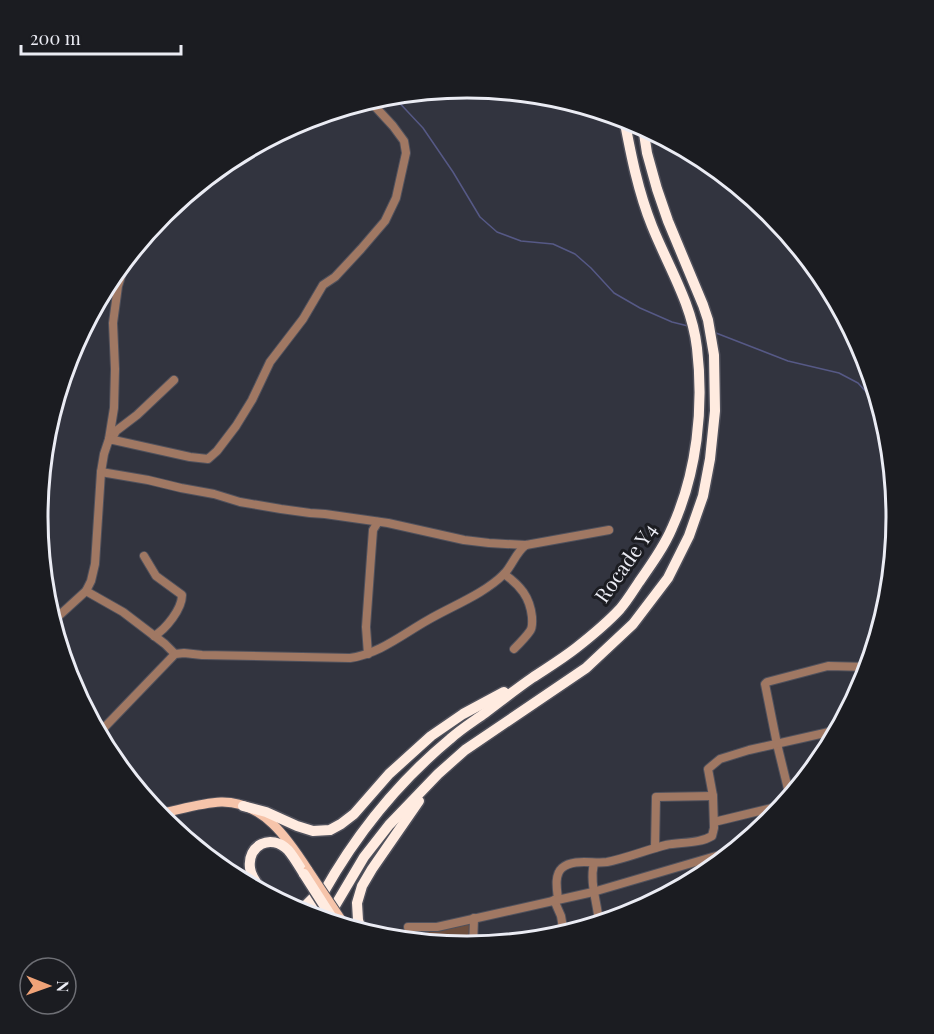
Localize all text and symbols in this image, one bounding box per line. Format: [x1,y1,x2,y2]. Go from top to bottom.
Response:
scale bar [21,18,182,56]
text: 200 m [30,26,81,50]
street label: Rocade Y4 [588,517,662,607]
north arrow [18,956,78,1016]
text: N [53,980,74,993]

